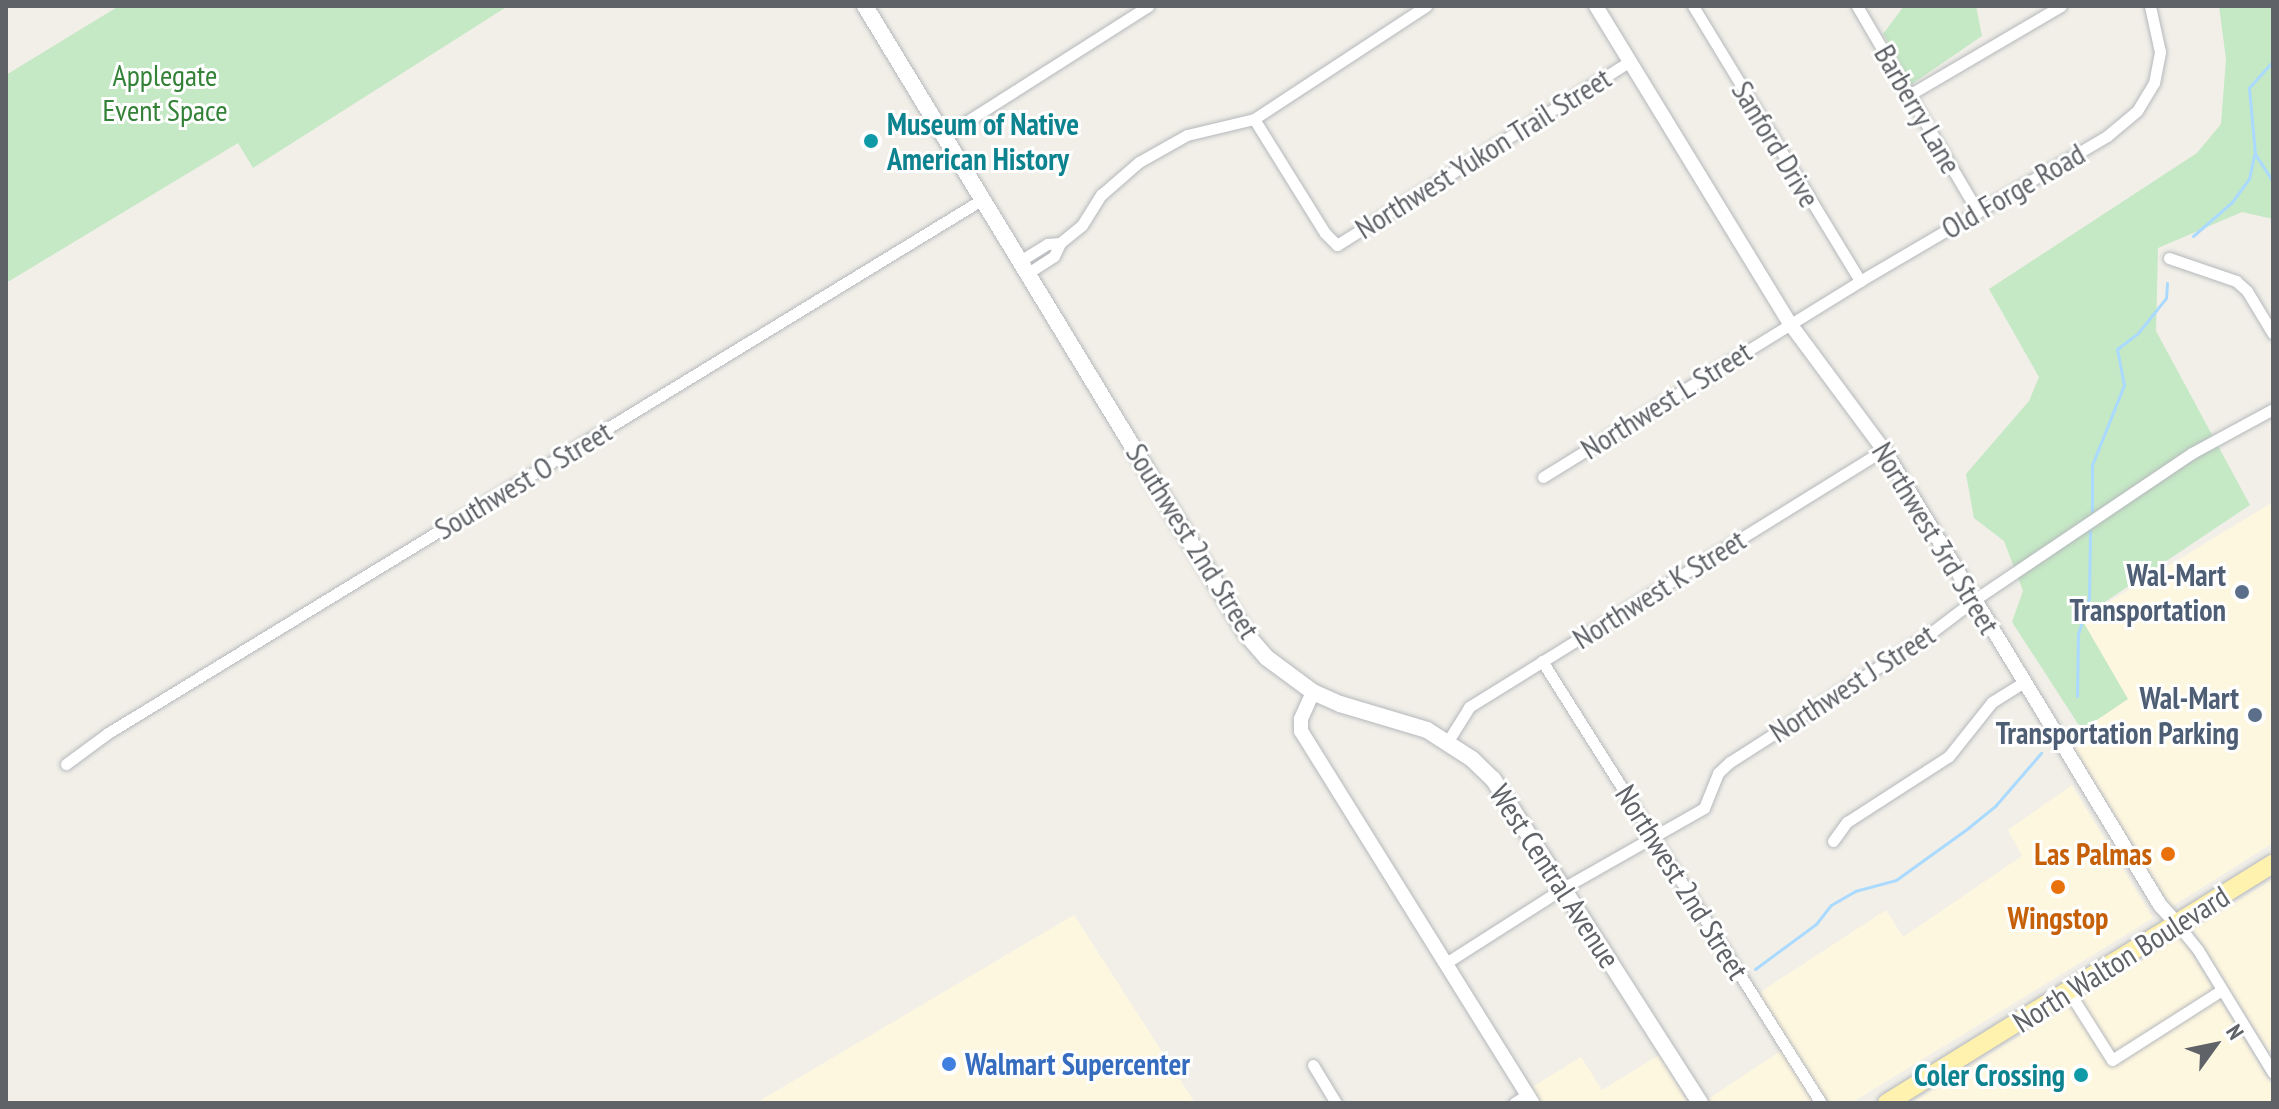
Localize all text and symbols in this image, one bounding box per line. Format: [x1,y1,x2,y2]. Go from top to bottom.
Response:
street label: Barberry Lane [1867,38,1969,180]
park label: Applegate Event Space [102,57,228,128]
street label: Northwest Yukon Trail Street [1348,59,1618,247]
street label: Sanford Drive [1724,75,1828,213]
place label: Museum of Native American History [887,106,1079,176]
marker: Museum of Native American History [862,132,880,150]
street label: Old Forge Road [1935,136,2091,246]
street label: Northwest L Street [1574,333,1758,467]
street label: Southwest O Street [428,413,618,547]
street label: Northwest 3rd Street [1865,436,2007,640]
street label: Southwest 2nd Street [1119,437,1267,645]
street label: Northwest K Street [1566,521,1752,657]
place label: Wal-Mart Transportation [2069,557,2226,628]
marker: Wal-Mart Transportation [2233,583,2251,601]
street label: Northwest J Street [1763,616,1941,750]
place label: Wal-Mart Transportation Parking [1996,680,2239,750]
marker: Wal-Mart Transportation Parking [2246,706,2264,724]
street label: West Central Avenue [1482,777,1628,975]
street label: Northwest 2nd Street [1608,778,1756,986]
place label: Las Palmas [2034,836,2152,872]
marker: Las Palmas [2159,845,2177,863]
street label: North Walton Boulevard [2006,878,2236,1040]
marker: Wingstop [2049,878,2067,896]
place label: Wingstop [2007,900,2109,936]
north arrow [2175,1005,2255,1085]
place label: Walmart Supercenter [965,1046,1190,1082]
marker: Walmart Supercenter [940,1055,958,1073]
place label: Coler Crossing [1914,1057,2065,1093]
marker: Coler Crossing [2072,1066,2090,1084]

